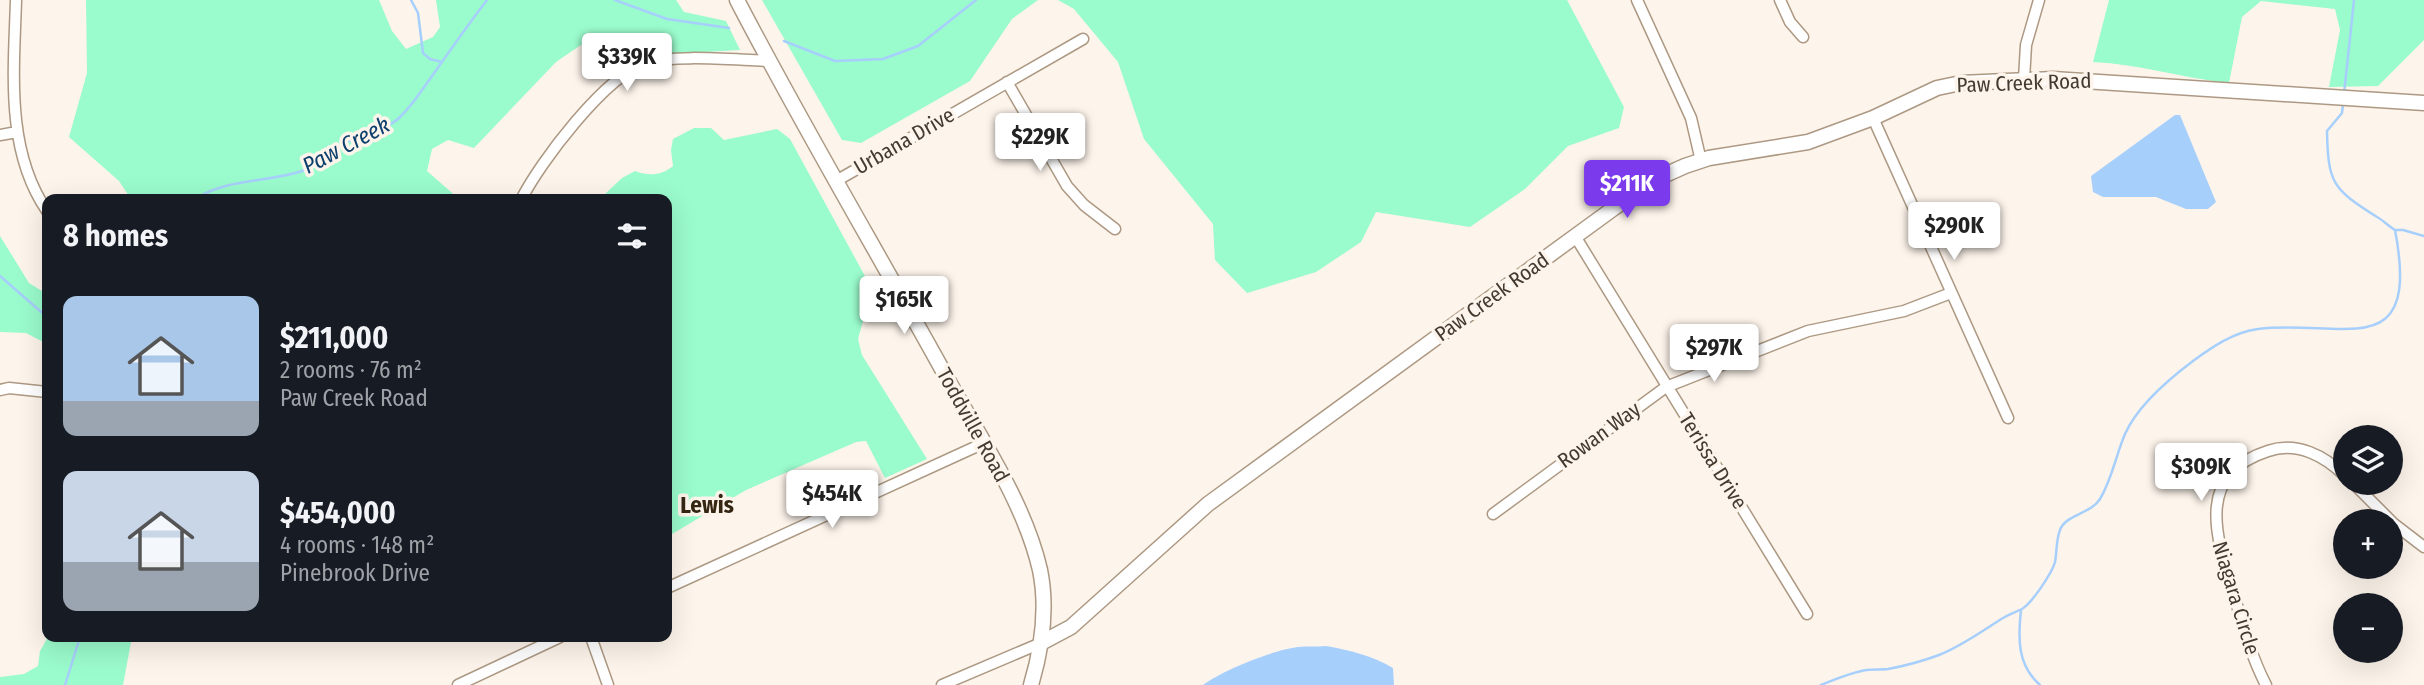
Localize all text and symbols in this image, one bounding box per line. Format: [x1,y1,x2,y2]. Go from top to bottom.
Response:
pin: $339K [578,34,676,93]
text: $339K [598,42,656,70]
street label: Paw Creek Road [1956,68,2092,98]
street label: Urbana Drive [849,102,959,180]
water label: Paw Creek [298,110,394,180]
pin: $229K [991,114,1089,173]
text: $229K [1011,122,1069,150]
pin: $211K [1578,160,1676,220]
text: $211K [1600,169,1654,197]
pin: $290K [1905,202,2003,262]
text: $290K [1924,211,1984,239]
icon: filters [613,217,651,255]
text: 8 homes [63,218,168,254]
street label: Paw Creek Road [1430,247,1554,347]
pin: $165K [855,276,953,336]
text: $165K [876,285,932,313]
text: $211,000 [280,320,388,356]
icon: home [119,324,203,408]
pin: $297K [1665,324,1763,384]
text: $297K [1686,333,1742,361]
text: 2 rooms · 76 m² [280,356,422,384]
street label: Toddville Road [931,363,1015,487]
text: Paw Creek Road [280,384,428,412]
street label: Rowan Way [1552,396,1646,474]
street label: Terissa Drive [1673,408,1753,514]
map controls [2333,425,2403,663]
button: layers [2333,425,2403,495]
pin: $309K [2152,444,2250,503]
text: $309K [2171,452,2231,480]
pin: $454K [783,470,881,530]
text: $454K [802,479,862,507]
district label: Lewis [680,491,734,519]
text: $454,000 [280,495,396,531]
icon: home [119,499,203,583]
button: + [2333,509,2403,579]
text: 4 rooms · 148 m² [280,531,434,559]
street label: Niagara Circle [2206,538,2266,658]
text: Pinebrook Drive [280,559,430,587]
button: − [2333,593,2403,663]

